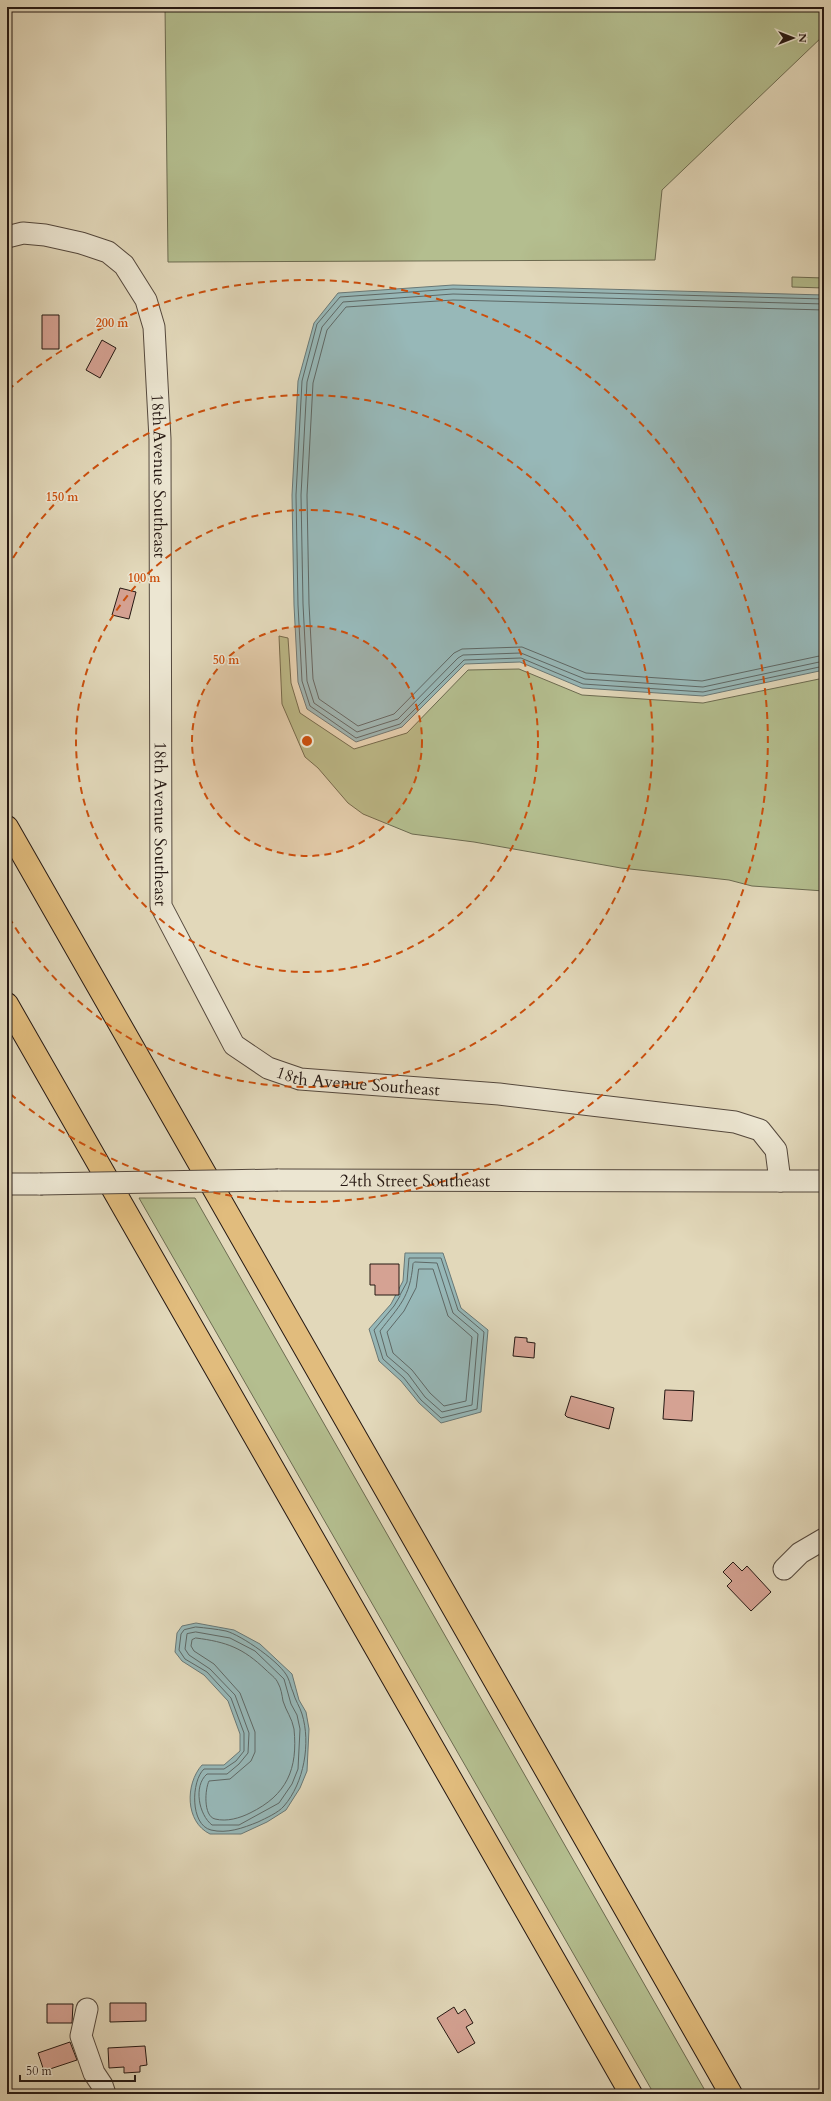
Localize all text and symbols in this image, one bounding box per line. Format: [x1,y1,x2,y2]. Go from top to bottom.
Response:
north arrow [773,18,813,58]
text: N [795,33,810,43]
text: 200 m [96,315,129,331]
street label: 18th Avenue Southeast [146,393,172,559]
text: 150 m [46,489,79,505]
text: 100 m [128,570,161,586]
text: 50 m [213,652,240,668]
centre of rings [300,734,314,748]
street label: 18th Avenue Southeast [149,742,173,907]
street label: 18th Avenue Southeast [273,1060,441,1101]
street label: 24th Street Southeast [340,1169,491,1192]
scale bar [20,2057,135,2083]
text: 50 m [26,2063,53,2079]

